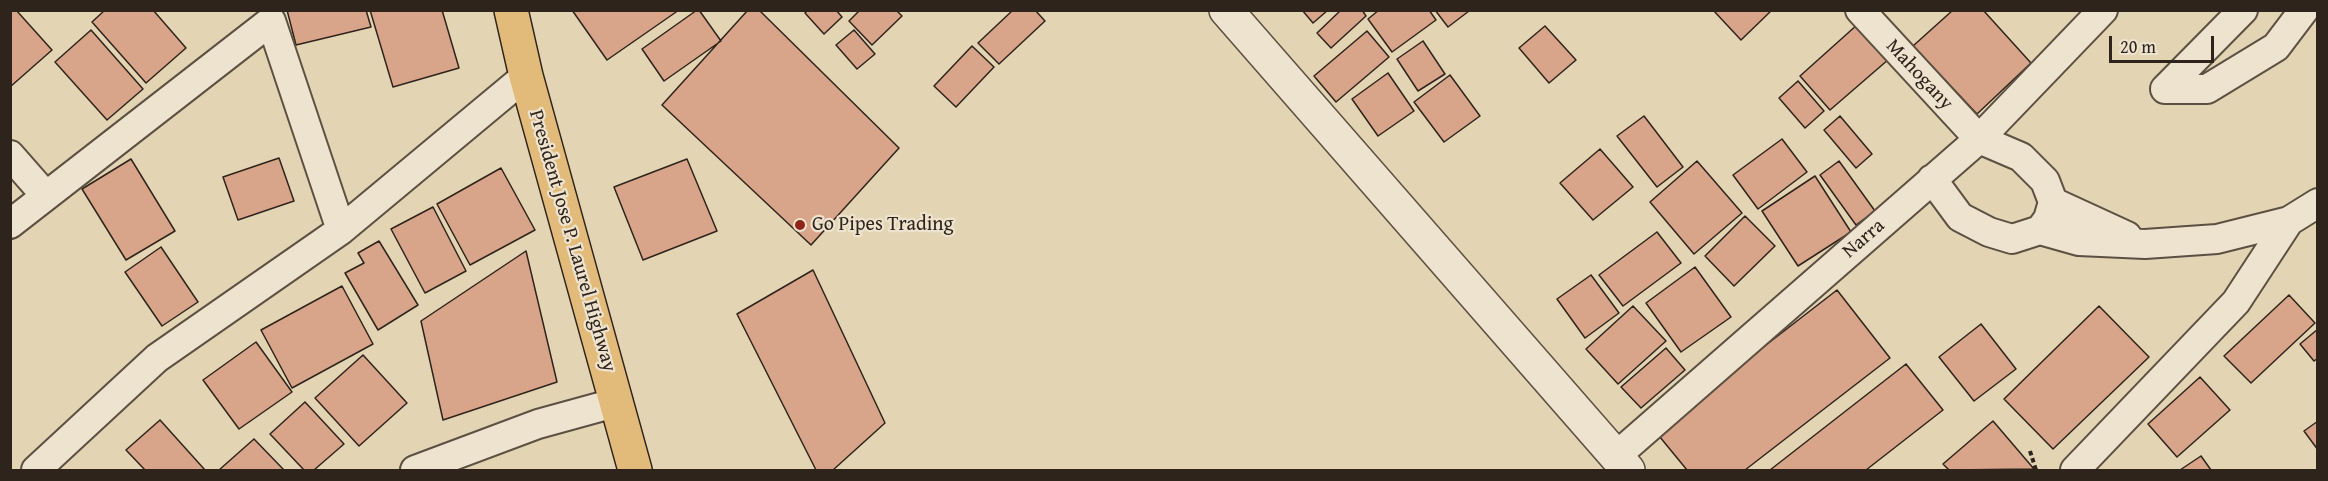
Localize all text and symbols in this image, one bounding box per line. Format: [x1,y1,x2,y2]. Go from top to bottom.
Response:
scale bar [2112,24,2217,62]
text: 20 m [2120,33,2156,60]
street label: Mahogany [1880,35,1958,115]
street label: President Jose P. Laurel Highway [523,107,621,375]
place label: Go Pipes Trading [812,213,953,237]
street label: Narra [1838,214,1890,264]
marker: Go Pipes Trading [793,218,807,232]

